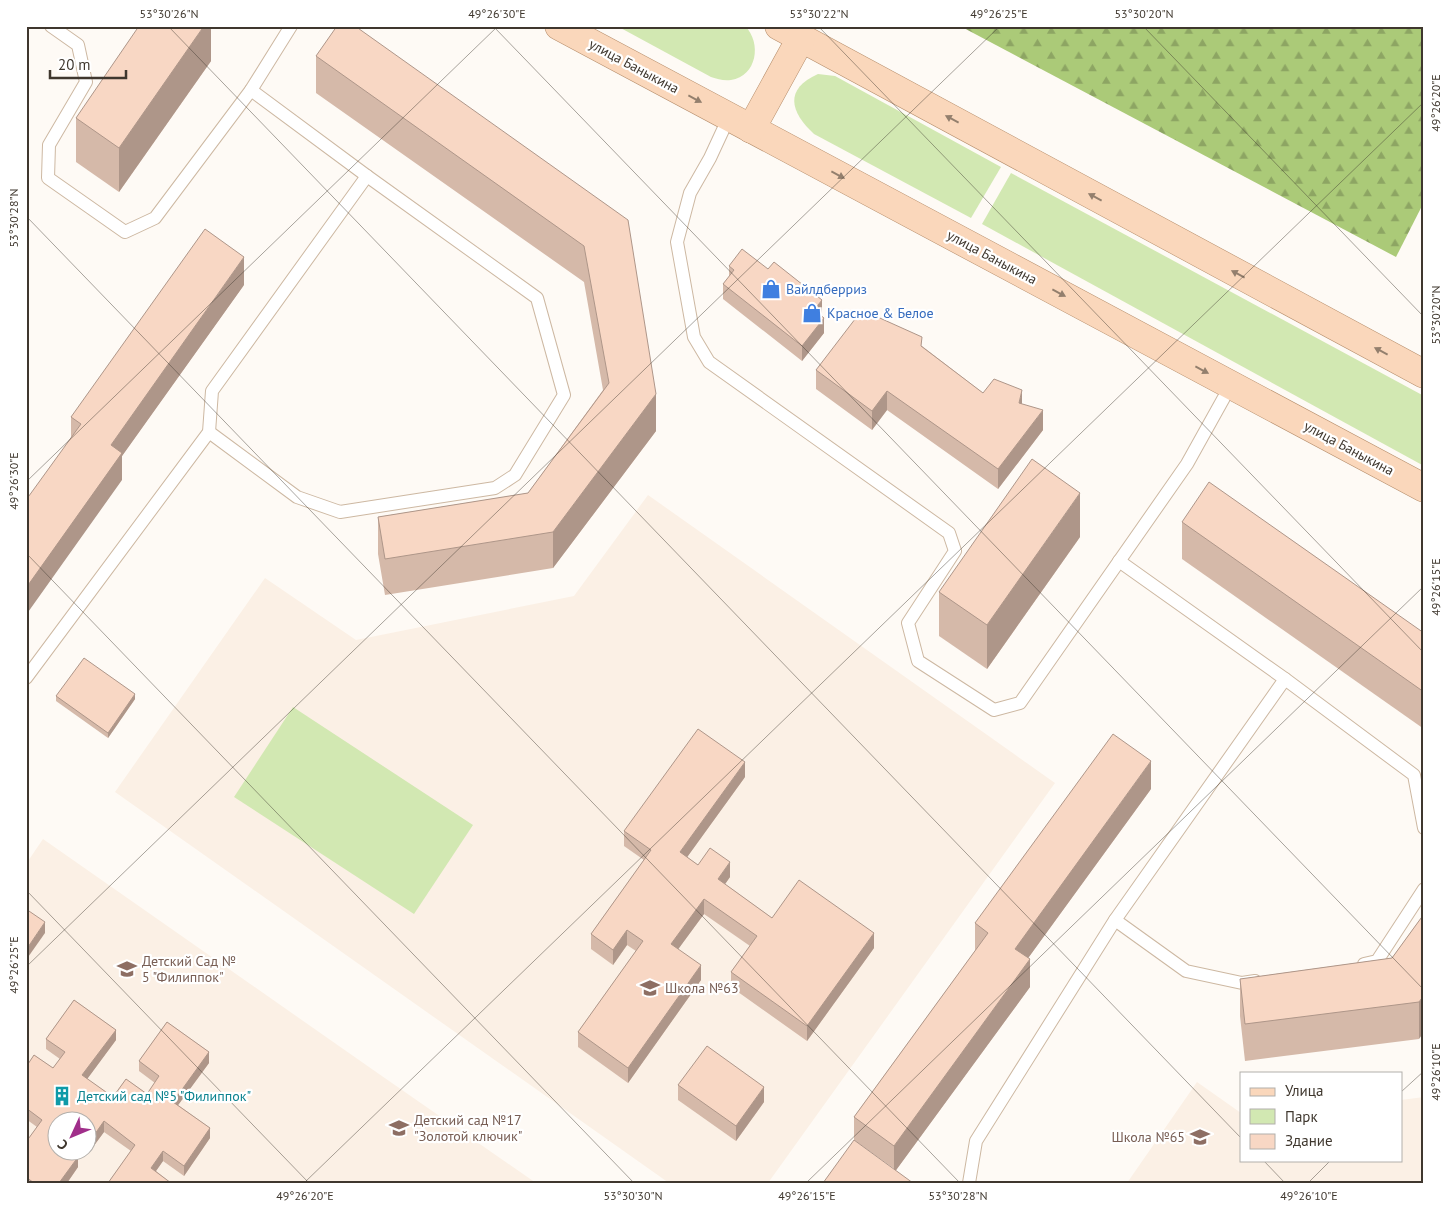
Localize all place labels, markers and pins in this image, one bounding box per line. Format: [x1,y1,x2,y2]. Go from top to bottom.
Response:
shop icon: Вайлдберриз [760,278,782,300]
place label: Вайлдберриз [786,280,867,298]
shop icon: Красное & Белое [801,302,823,324]
place label: Красное & Белое [827,304,934,322]
place label: Детский Сад № 5 "Филиппок" [142,952,236,986]
school or university icon: Детский Сад № 5 "Филиппок" [116,958,138,980]
school or university icon: Школа №63 [639,977,661,999]
place label: Школа №63 [665,979,739,997]
building icon: Детский сад №5 "Филиппок" [51,1085,73,1107]
place label: Детский сад №5 "Филиппок" [77,1087,251,1105]
place label: Детский сад №17 "Золотой ключик" [414,1111,522,1145]
school or university icon: Детский сад №17 "Золотой ключик" [388,1117,410,1139]
school or university icon: Школа №65 [1189,1126,1211,1148]
place label: Школа №65 [1111,1128,1185,1146]

